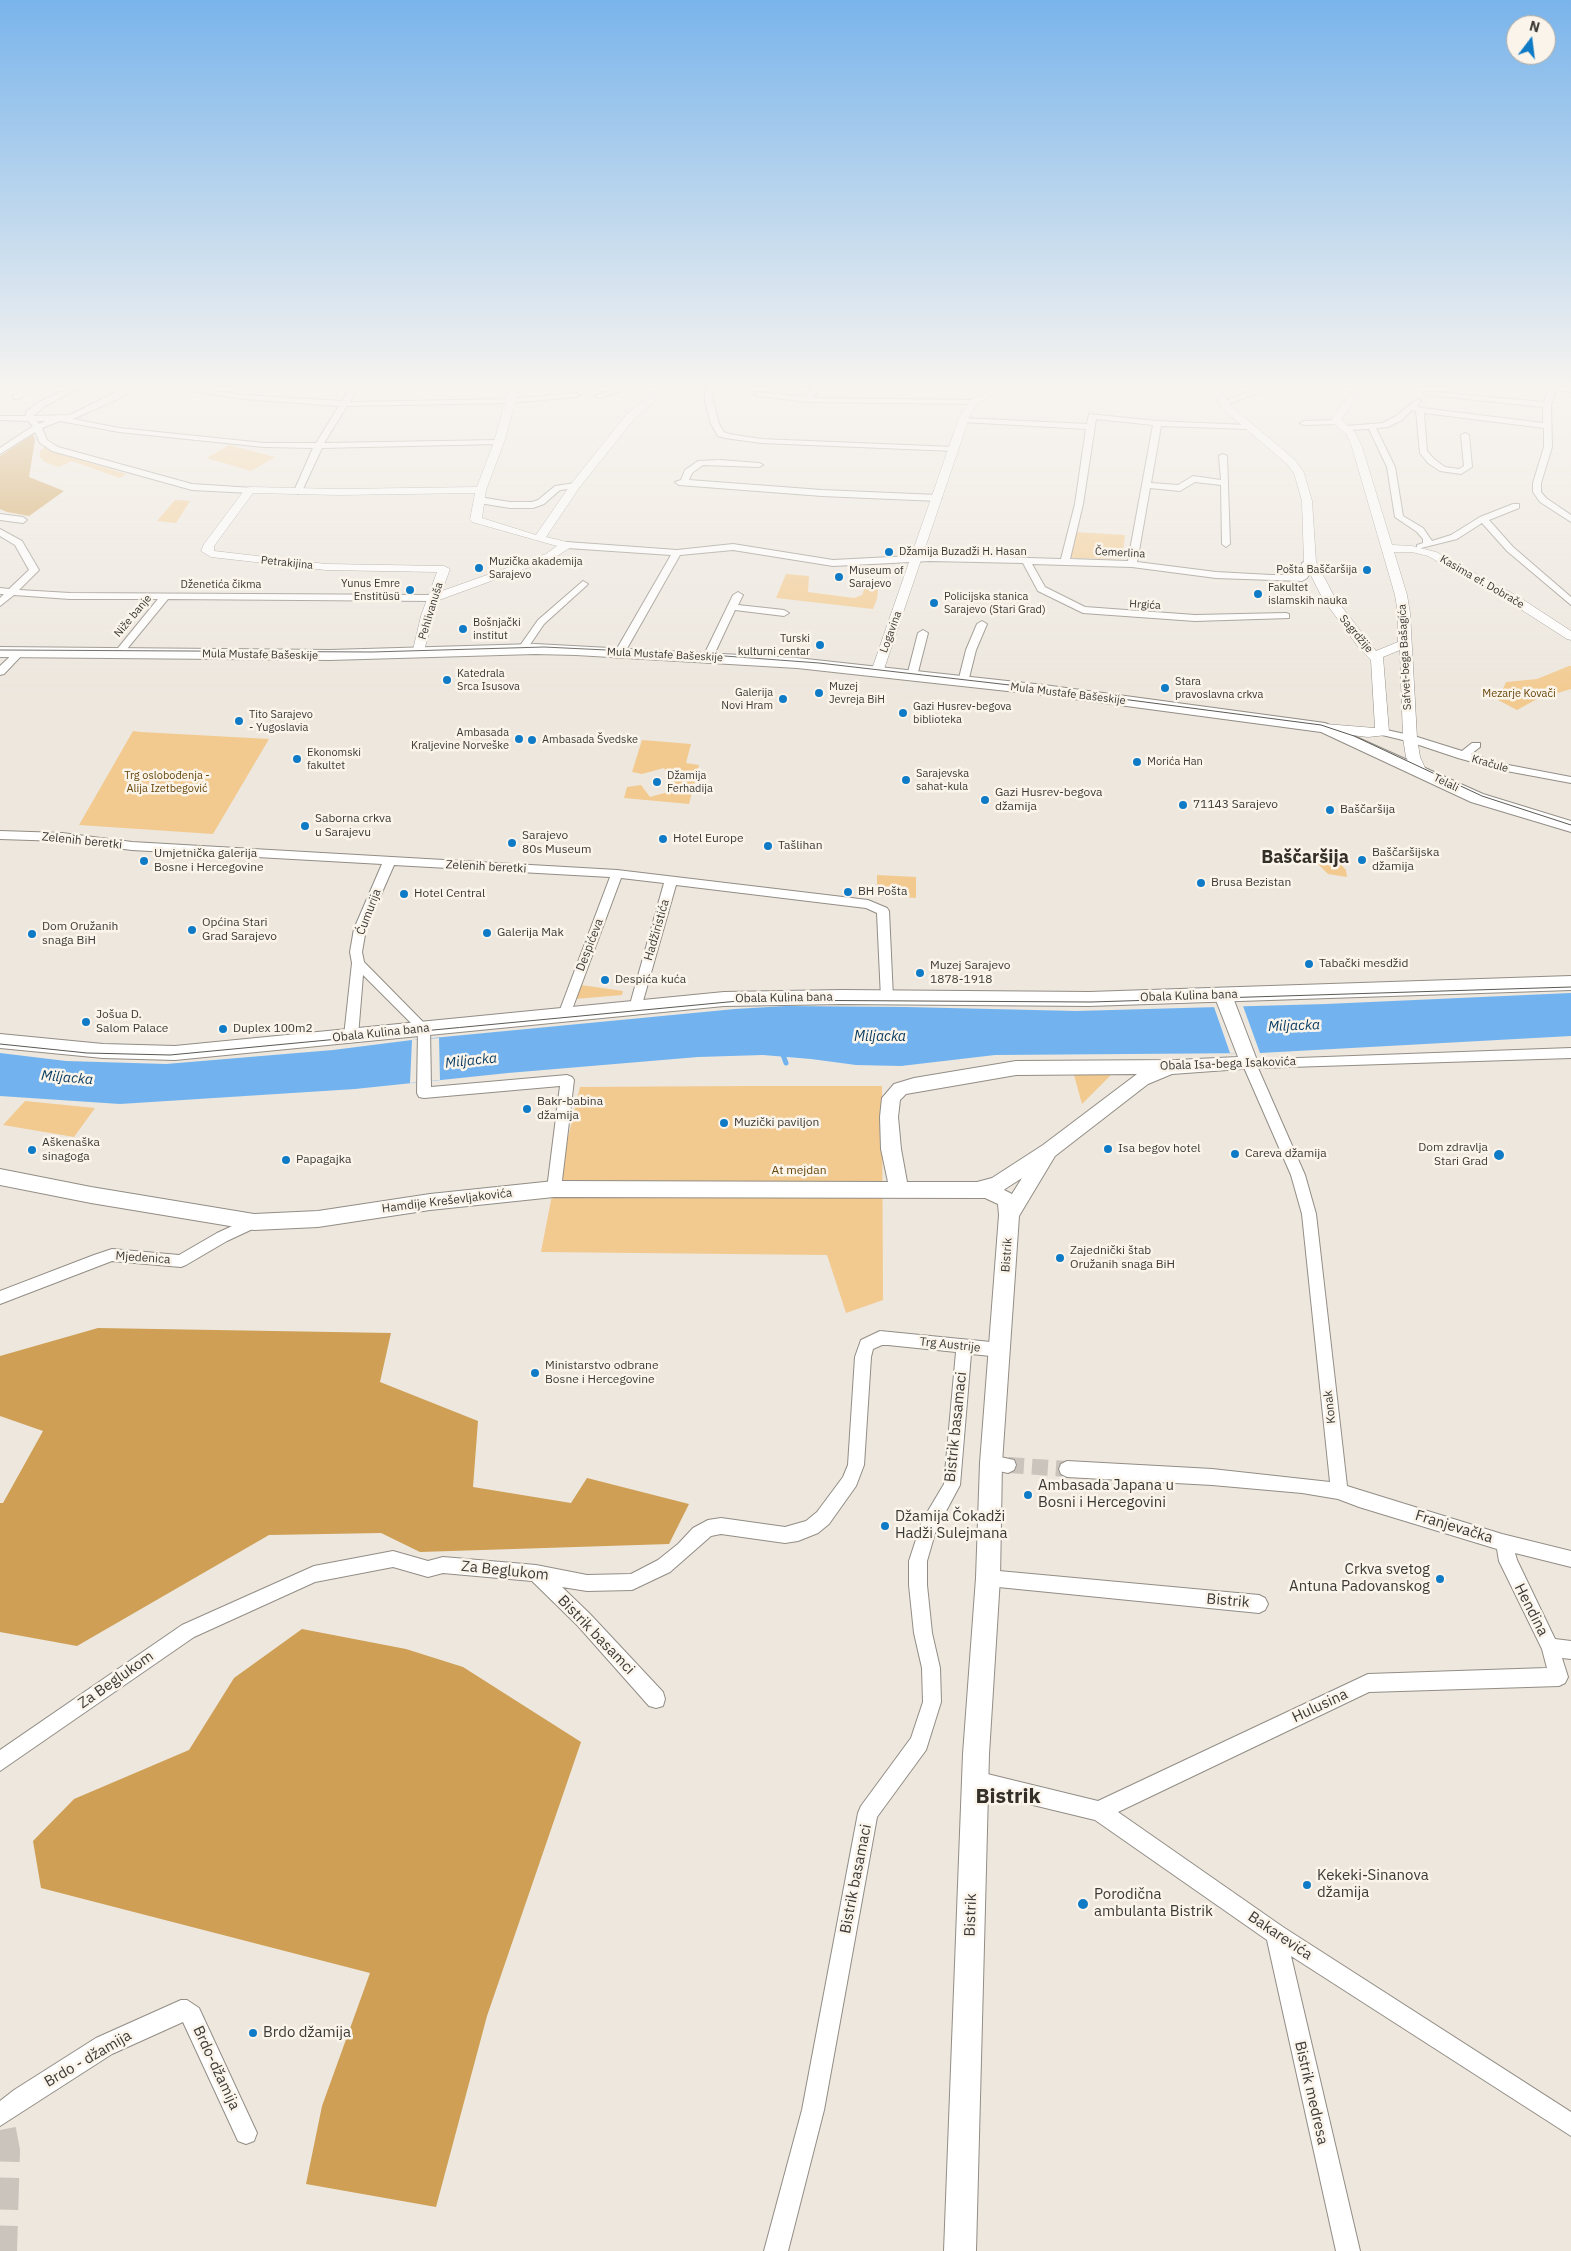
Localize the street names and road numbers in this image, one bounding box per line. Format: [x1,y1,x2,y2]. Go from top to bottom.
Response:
street label: Čemerlina [1094,545,1146,561]
street label: Kasima ef. Dobrače [1438,553,1526,611]
street label: Petrakijina [260,554,314,572]
street label: Dženetića čikma [181,578,261,592]
street label: Pehlivanuša [416,581,446,641]
street label: Niže banje [111,592,155,640]
street label: Hrgića [1129,598,1161,612]
street label: Safvet-bega Bašagića [1396,604,1414,710]
street label: Logavina [877,609,905,655]
street label: Sagrdžije [1336,612,1376,656]
street label: Mula Mustafe Bašeskije [607,645,723,665]
street label: Mula Mustafe Bašeskije [202,647,318,663]
street label: Mula Mustafe Bašeskije [1010,680,1126,708]
street label: Kračule [1470,752,1510,776]
street label: Telali [1431,771,1461,795]
street label: Zelenih beretki [41,830,123,852]
street label: Zelenih beretki [445,858,527,876]
street label: Ćumurija [354,887,384,937]
street label: Hadžiristića [641,898,673,962]
street label: Despićeva [573,917,607,973]
street label: Obala Kulina bana [1140,987,1238,1005]
street label: Obala Kulina bana [735,990,833,1006]
street label: Obala Kulina bana [332,1021,430,1045]
street label: Obala Isa-bega Isakovića [1160,1054,1296,1074]
street label: Hamdije Kreševljakovića [381,1186,513,1216]
street label: Bistrik [999,1237,1015,1273]
street label: Mjedenica [115,1249,171,1267]
street label: Trg Austrije [919,1335,981,1355]
street label: Bistrik basamaci [941,1371,971,1483]
street label: Konak [1321,1390,1339,1424]
street label: Franjevačka [1413,1507,1495,1547]
street label: Za Beglukom [460,1557,550,1585]
street label: Hendina [1510,1581,1552,1639]
street label: Bistrik [1206,1590,1250,1612]
street label: Bistrik basamci [554,1592,638,1678]
street label: Za Beglukom [75,1647,157,1713]
street label: Hulusina [1289,1685,1351,1727]
street label: Bistrik basamaci [837,1823,875,1935]
street label: Bistrik [961,1893,981,1937]
street label: Bakarevića [1244,1908,1316,1964]
street label: Brdo-džamija [189,2023,243,2113]
street label: Brdo - džamija [41,2027,135,2091]
street label: Bistrik medresa [1290,2039,1332,2147]

